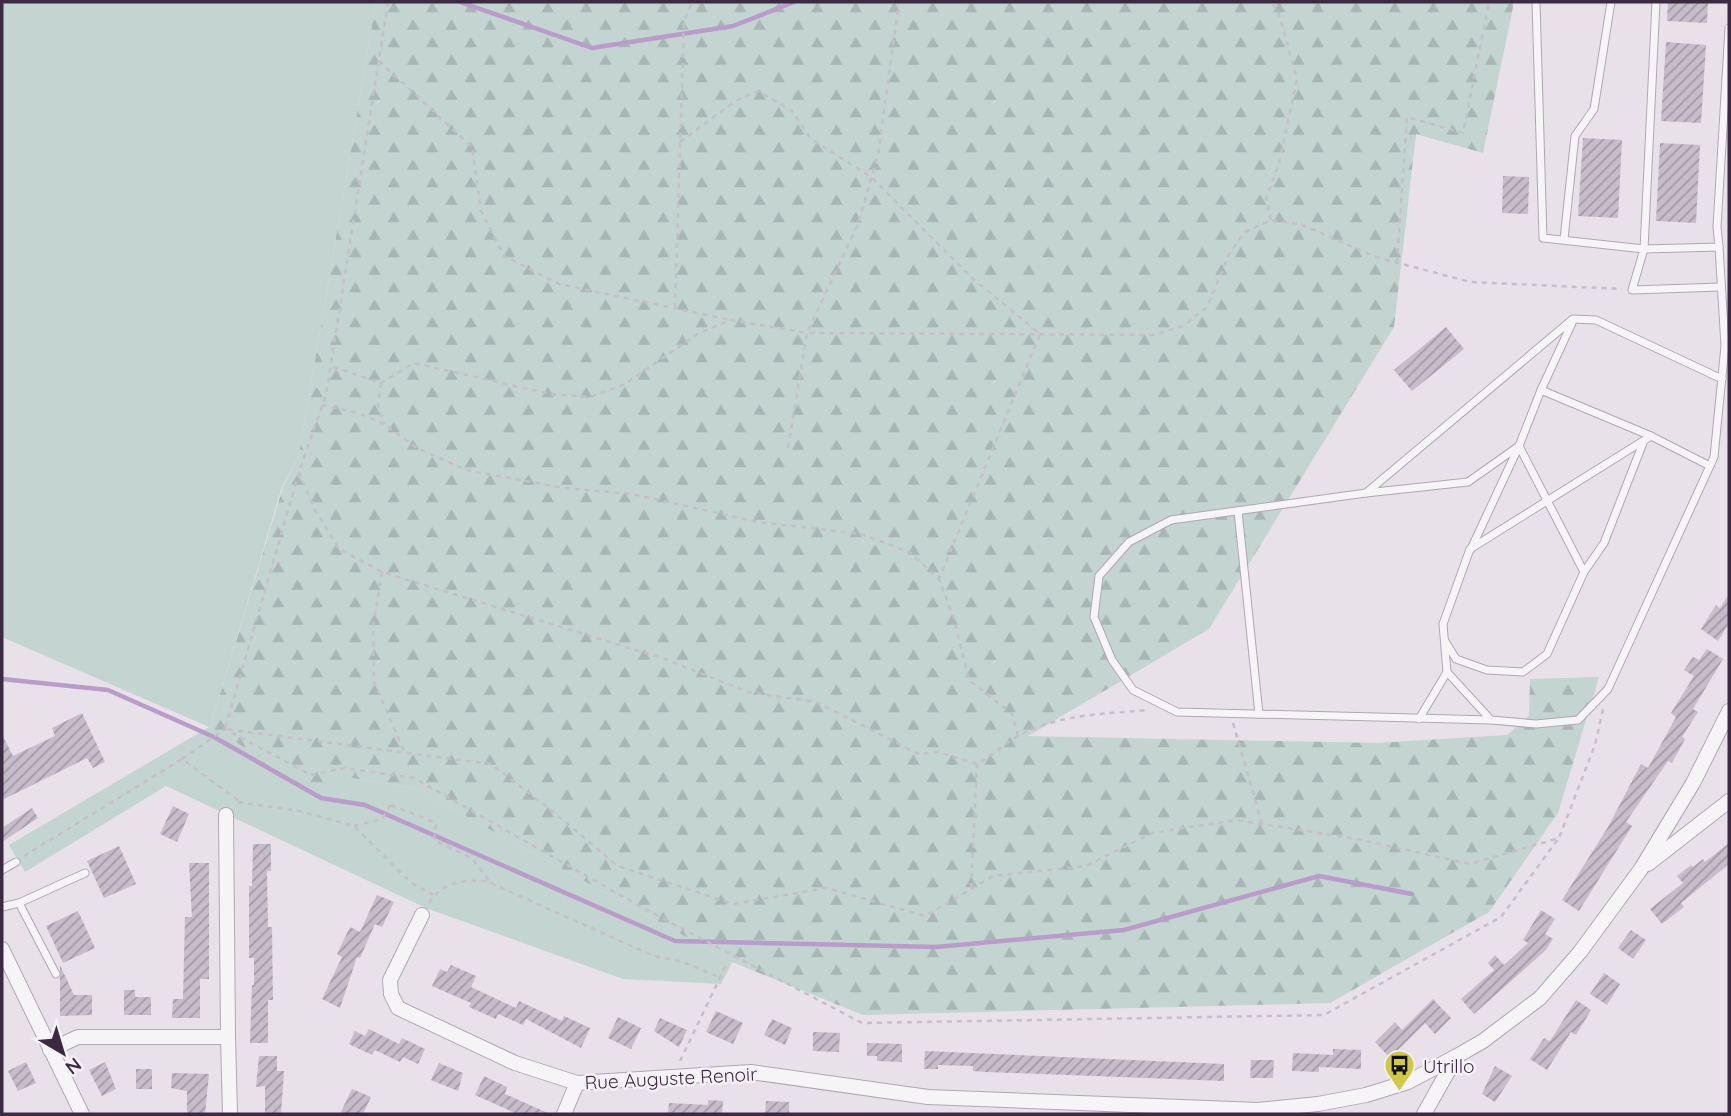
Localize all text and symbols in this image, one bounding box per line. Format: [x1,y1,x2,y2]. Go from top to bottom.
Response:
north arrow [28,1018,98,1088]
bus stop icon: Utrillo [1383,1049,1417,1093]
text: N [61,1053,86,1080]
place label: Utrillo [1423,1054,1474,1078]
street label: Rue Auguste Renoir [584,1061,759,1095]

